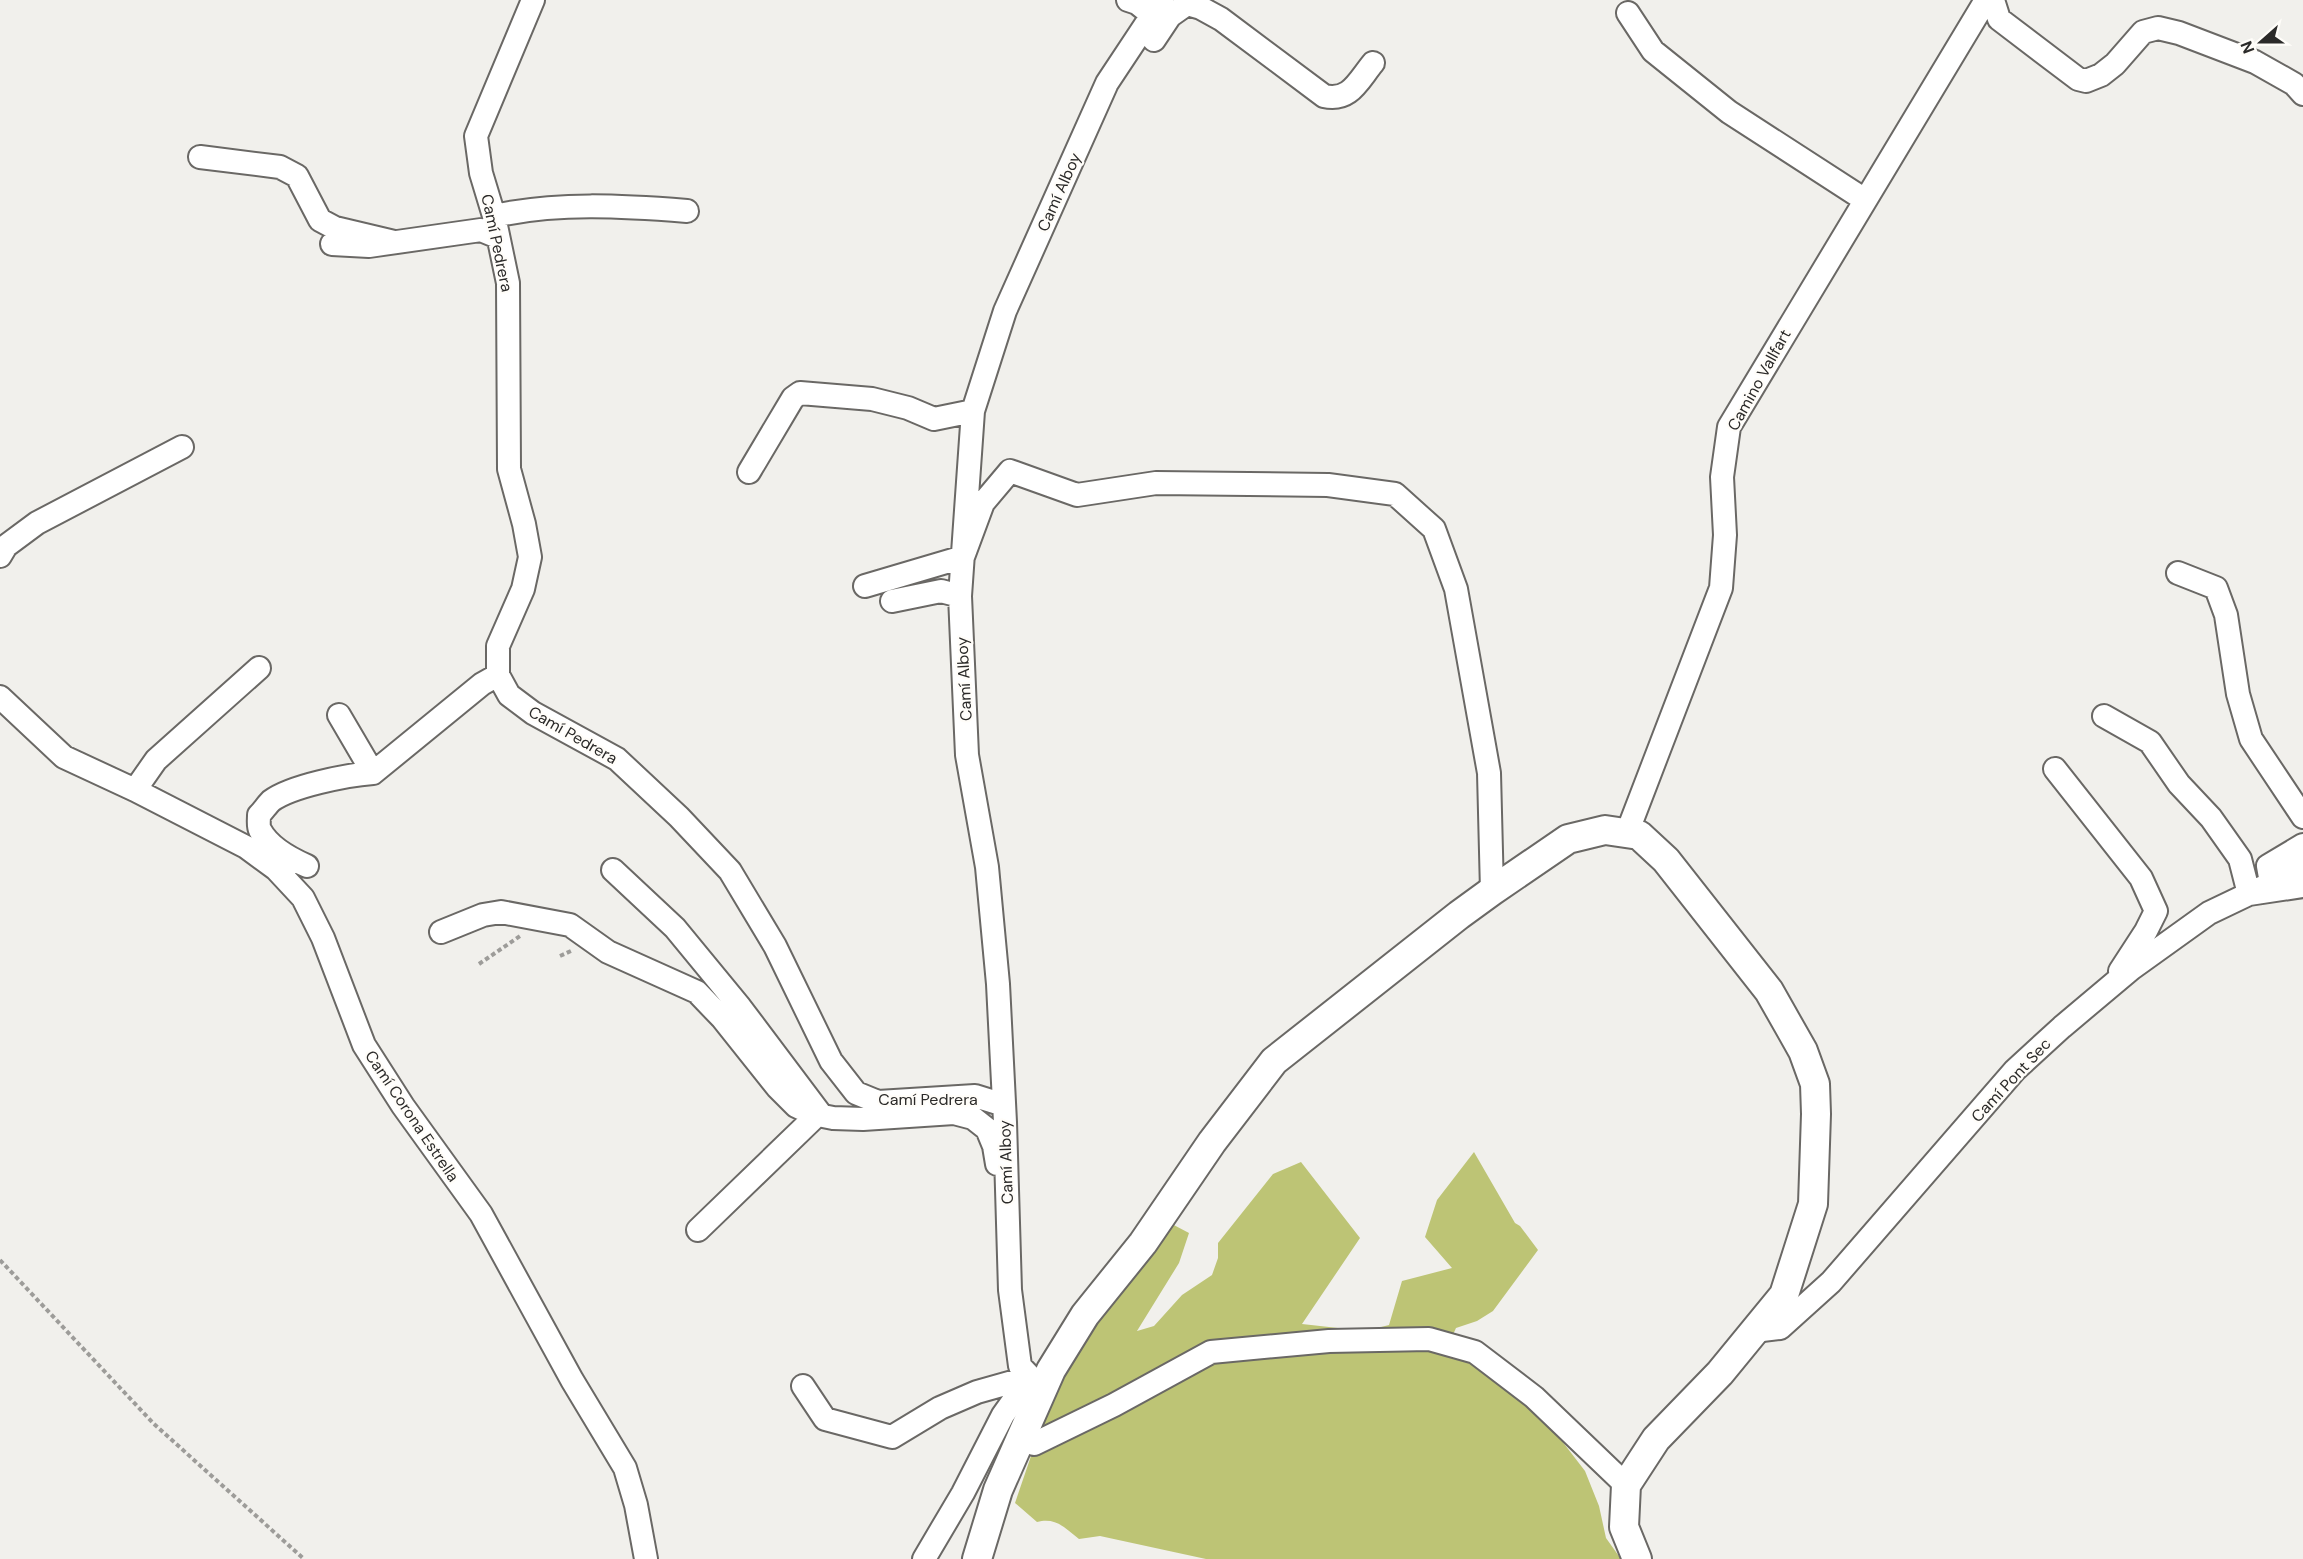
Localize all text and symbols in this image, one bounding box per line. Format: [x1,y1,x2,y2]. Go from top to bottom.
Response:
north arrow [2231,12,2291,72]
text: N [2236,38,2259,56]
street label: Camí Alboy [1032,149,1086,235]
street label: Camí Pedrera [476,192,518,294]
street label: Camino Vallfart [1722,326,1796,434]
street label: Camí Alboy [951,636,977,722]
street label: Camí Pedrera [525,701,621,769]
street label: Camí Pont Sec [1967,1033,2055,1127]
street label: Camí Corona Estrella [360,1046,464,1186]
street label: Camí Pedrera [878,1089,978,1110]
street label: Camí Alboy [994,1119,1018,1204]

